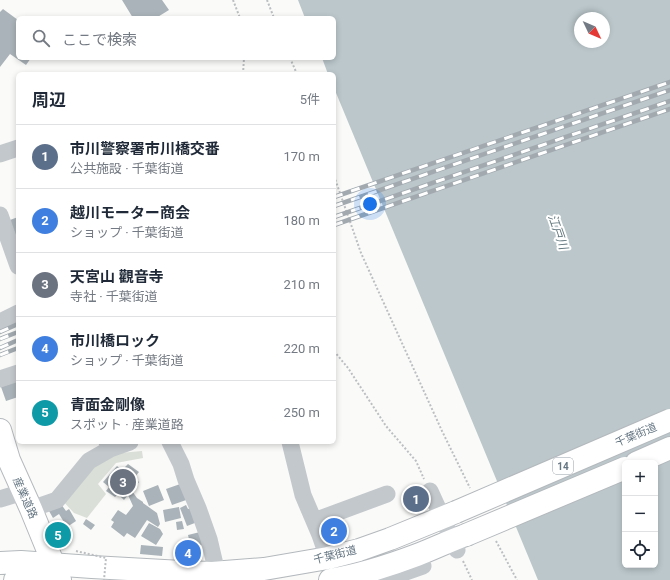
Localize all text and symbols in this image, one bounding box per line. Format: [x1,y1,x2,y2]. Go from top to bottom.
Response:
north arrow [574,12,610,48]
search box [16,16,336,60]
icon: search [30,27,52,49]
text: ここで検索 [62,31,137,49]
text: 周辺 [32,90,66,110]
text: 5件 [300,92,320,107]
text: 市川警察署市川橋交番 [70,140,220,158]
text: 1 [41,149,49,164]
text: 170 m [283,149,320,164]
text: 公共施設 · 千葉街道 [70,161,184,176]
your location [360,194,380,214]
text: 越川モーター商会 [70,204,190,222]
text: 2 [41,213,49,228]
text: 180 m [283,213,320,228]
water label: 江戸川 [546,213,571,253]
text: ショップ · 千葉街道 [70,225,184,240]
text: 天宮山 觀音寺 [70,268,164,286]
text: 3 [41,277,49,292]
text: 210 m [283,277,320,292]
text: 寺社 · 千葉街道 [70,289,158,304]
text: 市川橋ロック [70,332,160,350]
text: 4 [41,341,49,356]
text: 220 m [283,341,320,356]
text: ショップ · 千葉街道 [70,353,184,368]
text: 青面金剛像 [70,396,145,414]
text: 5 [41,405,49,420]
text: 250 m [283,405,320,420]
text: スポット · 産業道路 [70,417,184,432]
street label: 千葉街道 [613,420,659,450]
road number: 14 [553,458,573,474]
map controls [622,460,658,568]
button: + [622,460,658,496]
pin: 3 [110,467,136,497]
street label: 産業道路 [10,475,40,521]
pin: 1 [403,484,429,514]
button: − [622,496,658,532]
pin: 2 [321,516,347,546]
pin: 5 [45,520,71,550]
button: locate [622,532,658,568]
pin: 4 [175,538,201,568]
street label: 千葉街道 [312,543,358,567]

